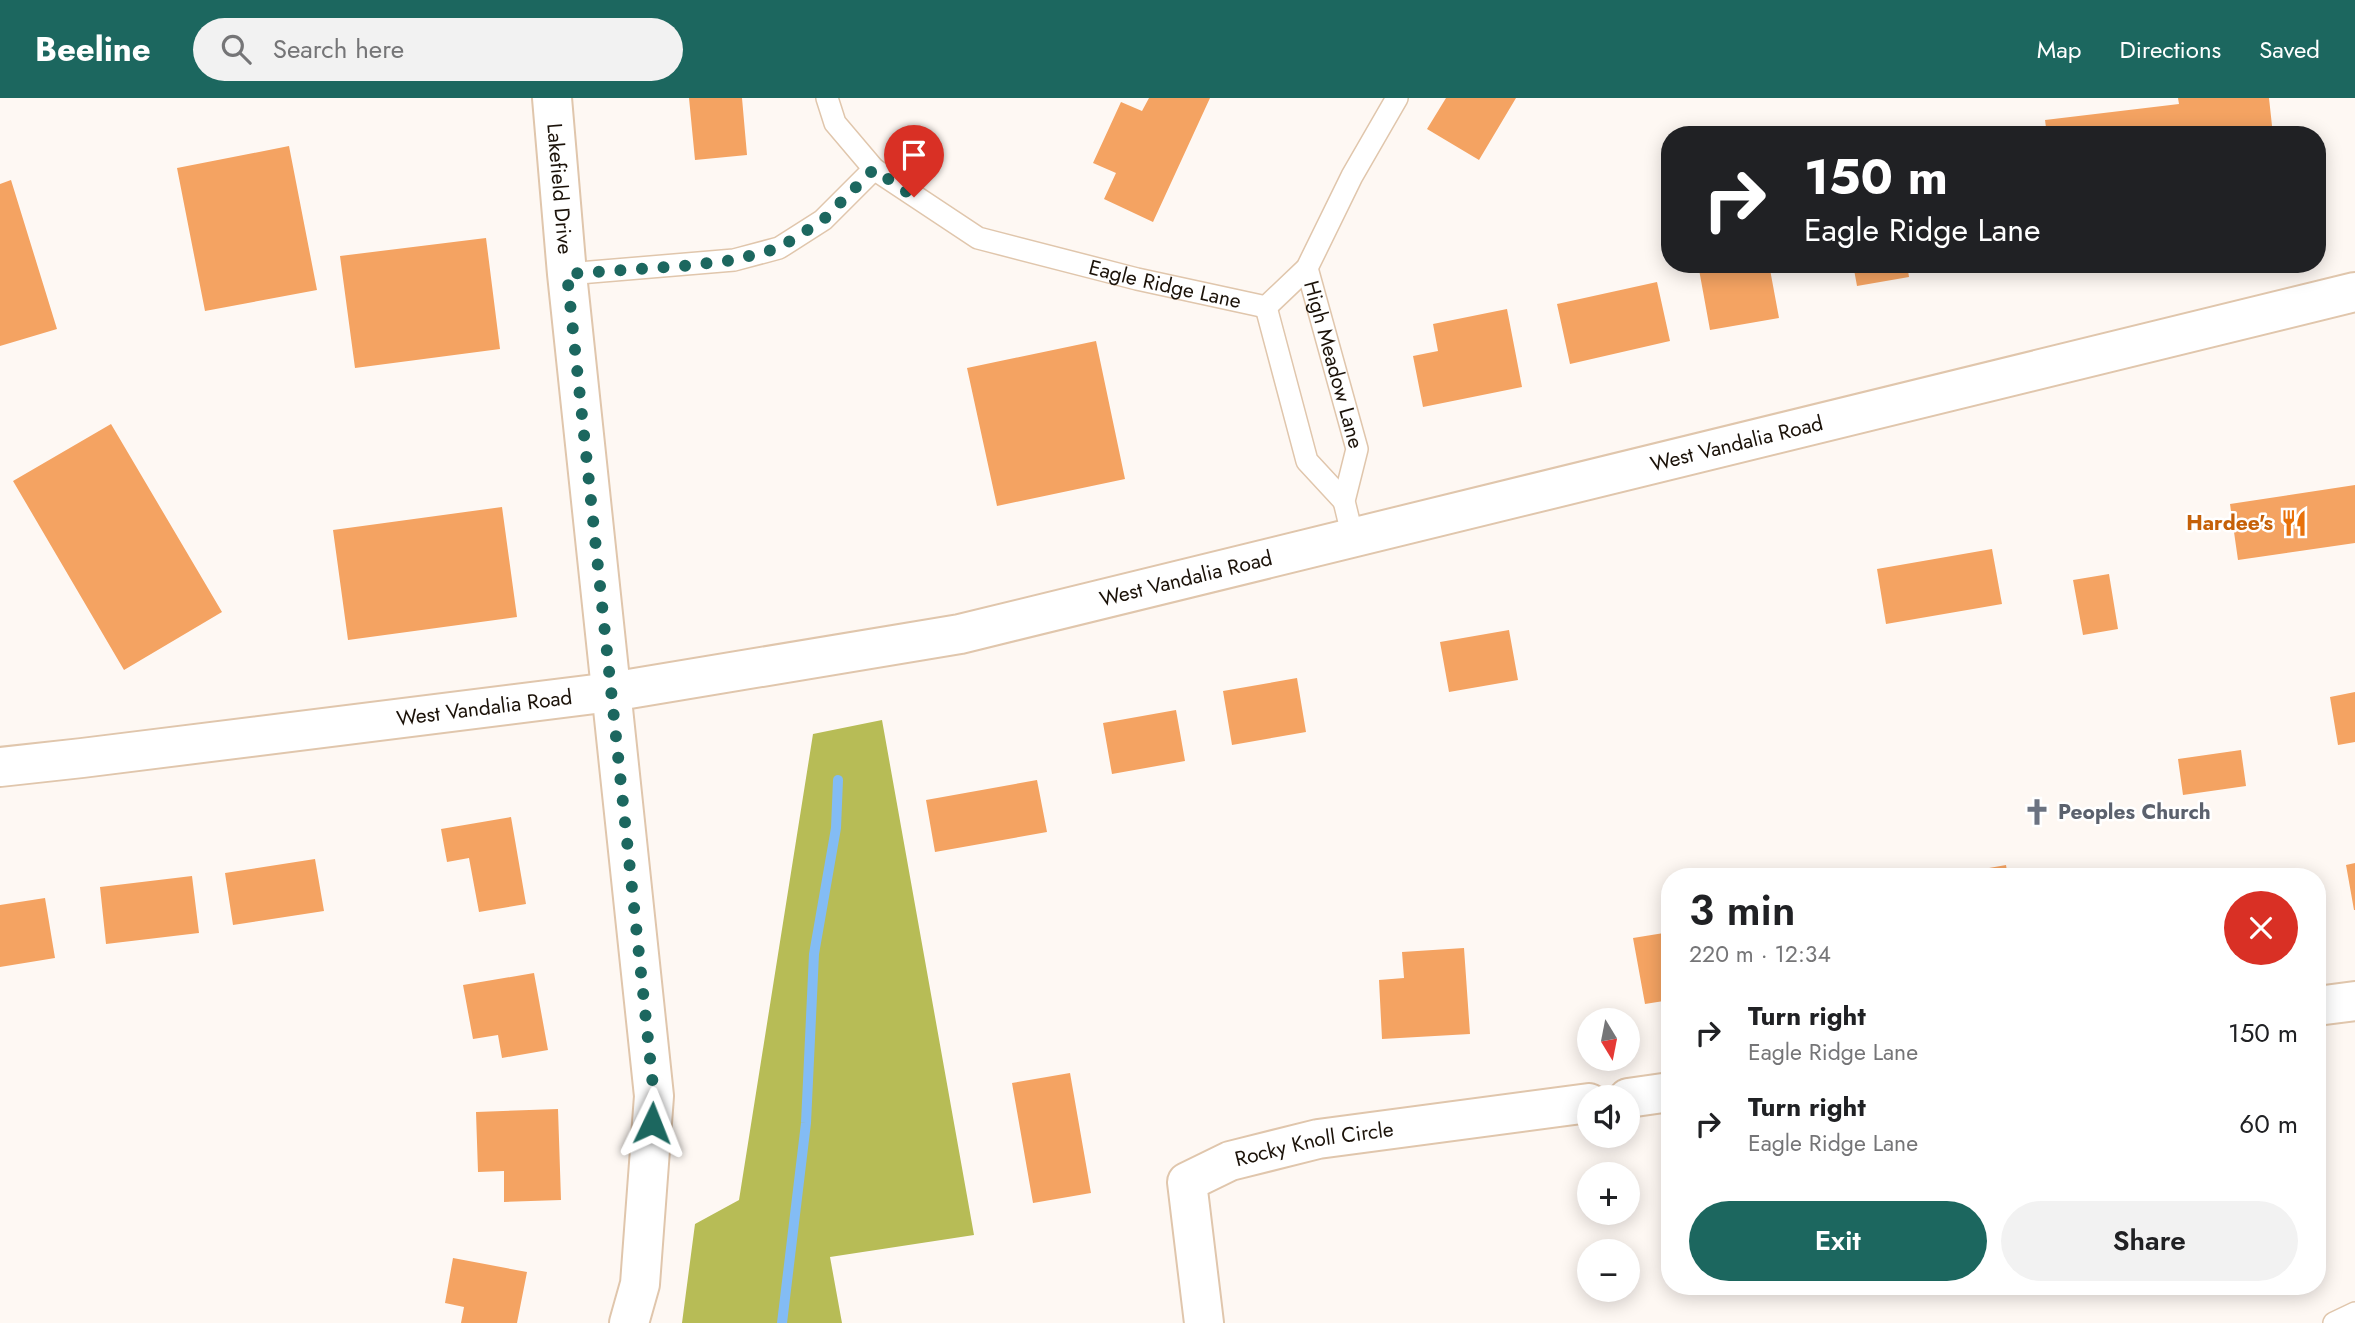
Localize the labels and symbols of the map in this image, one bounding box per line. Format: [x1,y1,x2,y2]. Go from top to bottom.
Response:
street label: Lakefield Drive [539,122,580,256]
pin [884,125,944,197]
street label: Eagle Ridge Lane [1086,252,1244,316]
street label: High Meadow Lane [1296,277,1371,452]
street label: West Vandalia Road [1647,408,1826,479]
place label: Hardee's [2186,508,2273,538]
restaurant icon: Hardee's [2279,508,2309,538]
street label: West Vandalia Road [1096,543,1275,614]
street label: West Vandalia Road [395,682,574,734]
church icon: Peoples Church [2022,797,2052,827]
place label: Peoples Church [2058,797,2211,827]
north arrow [1577,1008,1640,1071]
position arrow [615,1086,689,1160]
street label: Rocky Knoll Circle [1232,1114,1396,1174]

